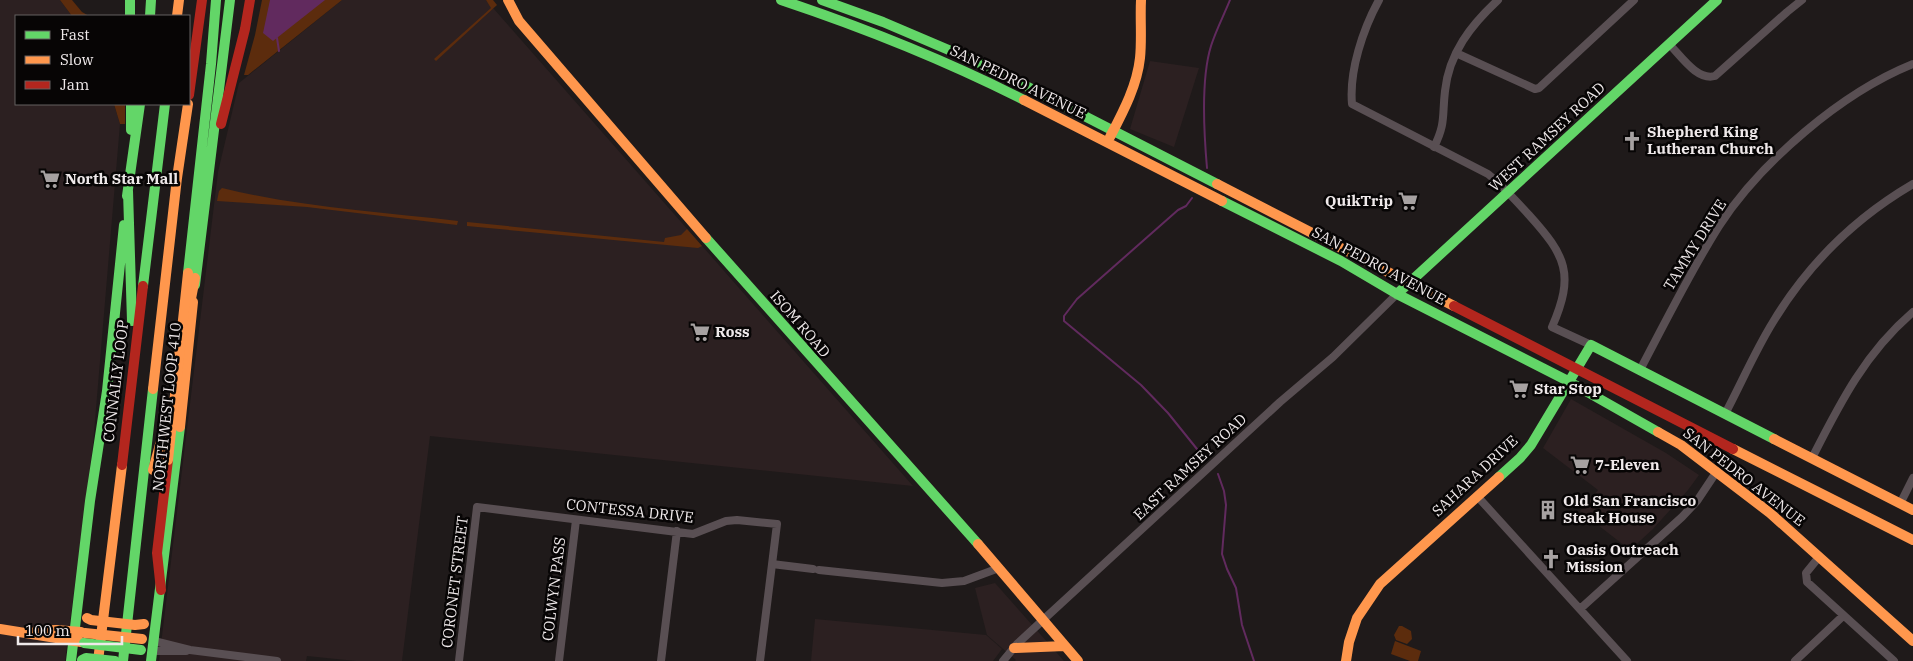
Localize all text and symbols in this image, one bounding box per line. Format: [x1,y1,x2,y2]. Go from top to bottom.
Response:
legend [15,15,190,105]
text: Fast [60,25,90,44]
street label: SAN PEDRO AVENUE [947,40,1089,123]
text: Slow [60,50,94,69]
text: Jam [60,75,89,94]
street label: WEST RAMSEY ROAD [1485,78,1609,195]
place label: Shepherd King Lutheran Church [1647,122,1774,158]
church icon: Shepherd King Lutheran Church [1621,130,1643,152]
supermarket icon: North Star Mall [39,168,61,190]
place label: North Star Mall [65,169,178,188]
supermarket icon: QuikTrip [1397,190,1419,212]
place label: QuikTrip [1325,191,1393,210]
street label: TAMMY DRIVE [1659,196,1730,294]
street label: SAN PEDRO AVENUE [1309,222,1450,309]
street label: ISOM ROAD [766,286,835,361]
street label: CONNALLY LOOP [99,319,132,443]
street label: NORTHWEST LOOP 410 [148,321,185,492]
supermarket icon: Ross [689,321,711,343]
place label: Ross [715,322,750,341]
supermarket icon: Star Stop [1508,378,1530,400]
place label: Star Stop [1534,379,1602,398]
street label: EAST RAMSEY ROAD [1129,409,1250,524]
street label: SAN PEDRO AVENUE [1680,423,1809,530]
street label: SAHARA DRIVE [1428,431,1522,520]
supermarket icon: 7-Eleven [1569,454,1591,476]
place label: 7-Eleven [1595,455,1660,474]
place label: Old San Francisco Steak House [1563,491,1696,527]
street label: CONTESSA DRIVE [565,494,695,527]
building icon: Old San Francisco Steak House [1537,499,1559,521]
street label: CORONET STREET [437,515,472,649]
street label: COLWYN PASS [538,536,569,642]
place label: Oasis Outreach Mission [1566,540,1679,576]
church icon: Oasis Outreach Mission [1540,548,1562,570]
scale bar [18,614,121,646]
text: 100 m [25,621,70,640]

